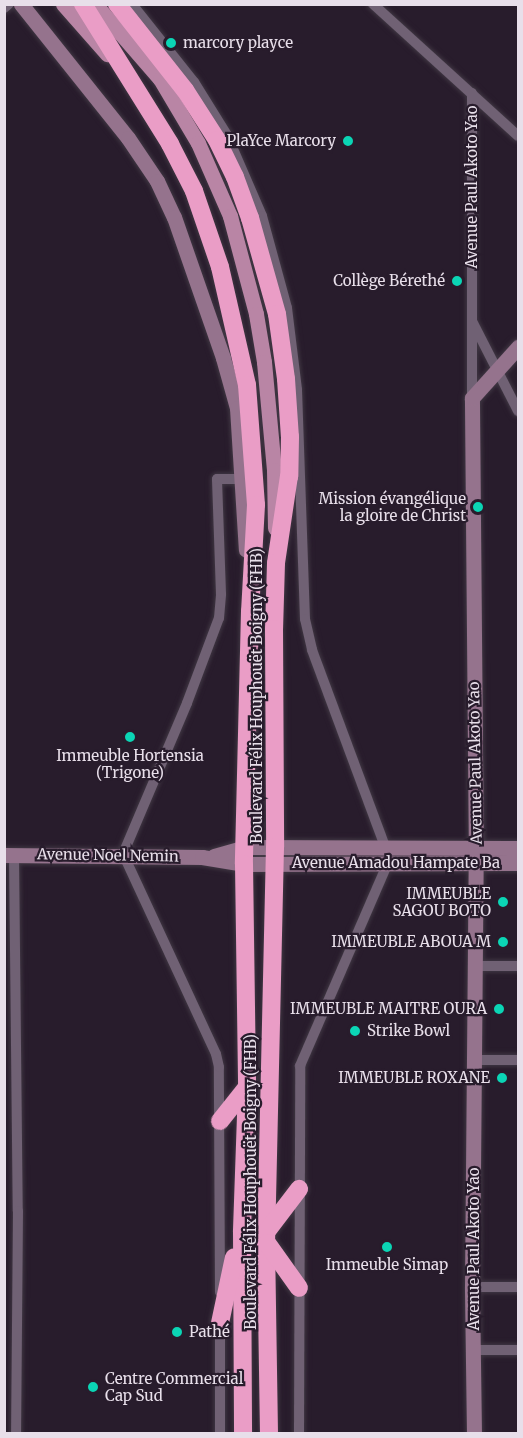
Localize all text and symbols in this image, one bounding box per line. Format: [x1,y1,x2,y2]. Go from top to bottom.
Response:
place label: marcory playce [183,34,293,52]
marker: marcory playce [164,36,178,50]
street label: Avenue Paul Akoto Yao [463,106,481,268]
place label: PlaYce Marcory [227,132,336,150]
marker: PlaYce Marcory [341,134,355,148]
place label: Collège Bérethé [333,272,445,290]
marker: Collège Bérethé [450,274,464,288]
place label: Mission évangélique la gloire de Christ [318,489,466,524]
marker: Mission évangélique la gloire de Christ [471,500,485,514]
street label: Boulevard Félix Houphouët Boigny (FHB) [248,548,266,844]
street label: Avenue Paul Akoto Yao [465,681,485,845]
marker: Immeuble Hortensia (Trigone) [123,730,137,744]
place label: Immeuble Hortensia (Trigone) [56,746,204,781]
street label: Avenue Noel Nemin [37,845,179,865]
street label: Avenue Amadou Hampate Ba [292,854,500,872]
place label: IMMEUBLE SAGOU BOTO [392,884,491,919]
marker: IMMEUBLE SAGOU BOTO [496,895,510,909]
place label: IMMEUBLE ABOUA M [331,933,491,951]
marker: IMMEUBLE ABOUA M [496,935,510,949]
place label: IMMEUBLE MAITRE OURA [290,1000,487,1018]
marker: IMMEUBLE MAITRE OURA [492,1002,506,1016]
place label: Strike Bowl [367,1022,450,1040]
marker: Strike Bowl [348,1024,362,1038]
street label: Boulevard Félix Houphouët Boigny (FHB) [242,1034,260,1330]
place label: IMMEUBLE ROXANE [338,1069,490,1087]
marker: IMMEUBLE ROXANE [495,1071,509,1085]
street label: Avenue Paul Akoto Yao [465,1168,483,1330]
marker: Immeuble Simap [380,1240,394,1254]
place label: Immeuble Simap [326,1256,448,1274]
place label: Pathé [189,1323,230,1341]
marker: Pathé [170,1325,184,1339]
place label: Centre Commercial Cap Sud [105,1369,243,1404]
marker: Centre Commercial Cap Sud [86,1380,100,1394]

